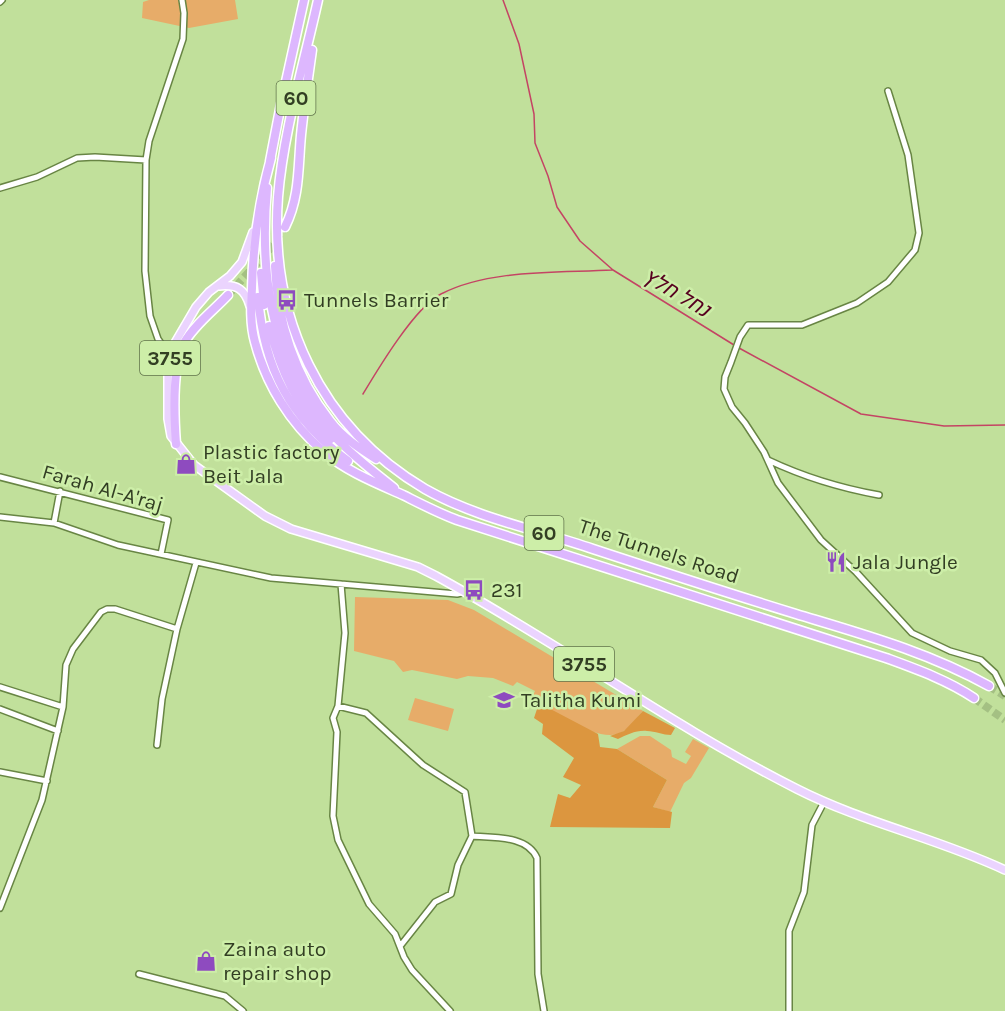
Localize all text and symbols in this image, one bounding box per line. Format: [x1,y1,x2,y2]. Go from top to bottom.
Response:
road number: 60 [276,81,316,115]
water label: נחל חלץ [638,263,717,324]
bus stop icon: Tunnels Barrier [275,288,299,312]
place label: Tunnels Barrier [304,288,449,312]
road number: 3755 [140,341,200,375]
place label: Plastic factory Beit Jala [203,440,340,488]
shop icon: Plastic factory Beit Jala [174,452,198,476]
street label: Farah Al-A'raj [40,459,166,517]
street label: The Tunnels Road [576,514,742,588]
road number: 60 [524,516,564,550]
restaurant icon: Jala Jungle [824,550,848,574]
place label: Jala Jungle [853,550,958,574]
bus stop icon: 231 [462,578,486,602]
place label: 231 [491,578,523,602]
road number: 3755 [554,647,614,681]
school or university icon: Talitha Kumi [492,688,516,712]
place label: Talitha Kumi [521,688,642,712]
place label: Zaina auto repair shop [223,937,332,985]
shop icon: Zaina auto repair shop [194,949,218,973]

